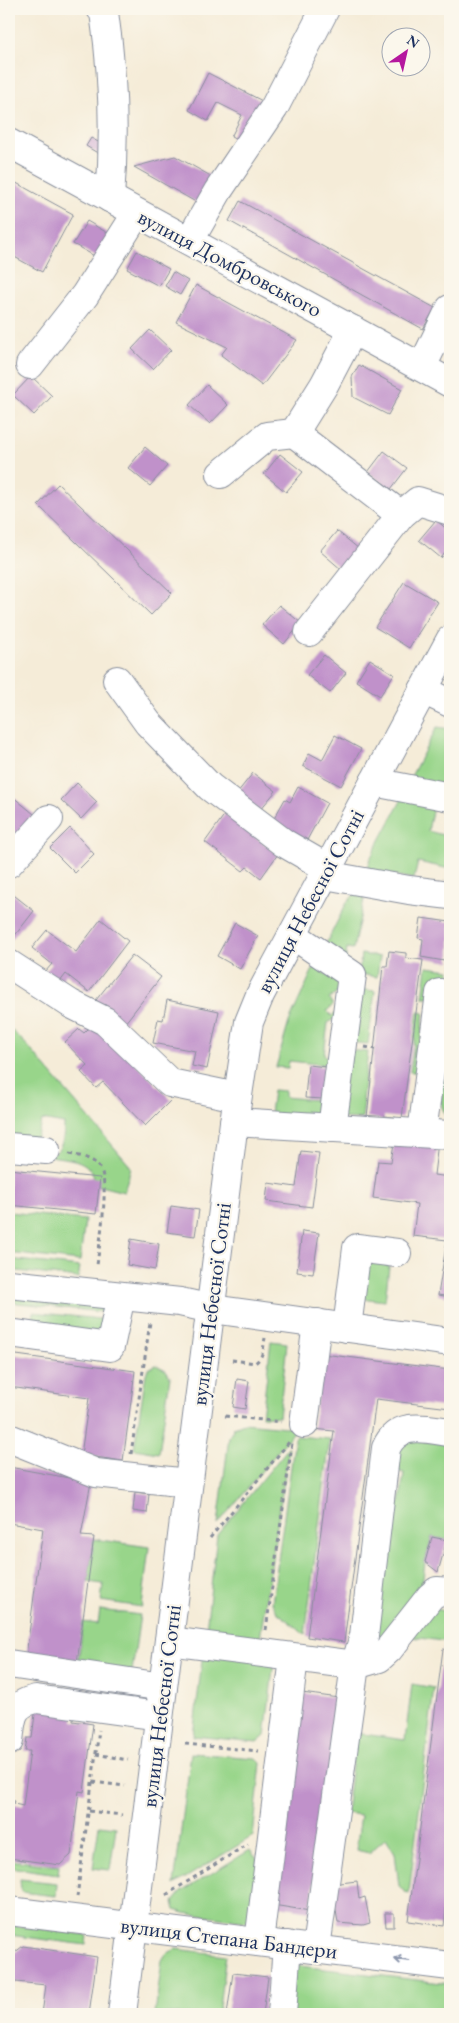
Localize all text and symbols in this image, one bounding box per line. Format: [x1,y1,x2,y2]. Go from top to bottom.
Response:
north arrow [382,28,432,78]
text: N [404,31,424,52]
street label: вулиця Домбровського [133,202,327,324]
street label: вулиця Небесної Сотні [249,804,371,998]
street label: вулиця Небесної Сотні [184,1201,238,1407]
street label: вулиця Небесної Сотні [134,1603,188,1809]
street label: вулиця Степана Бандери [119,1910,339,1966]
one-way arrow [394,1954,410,1964]

